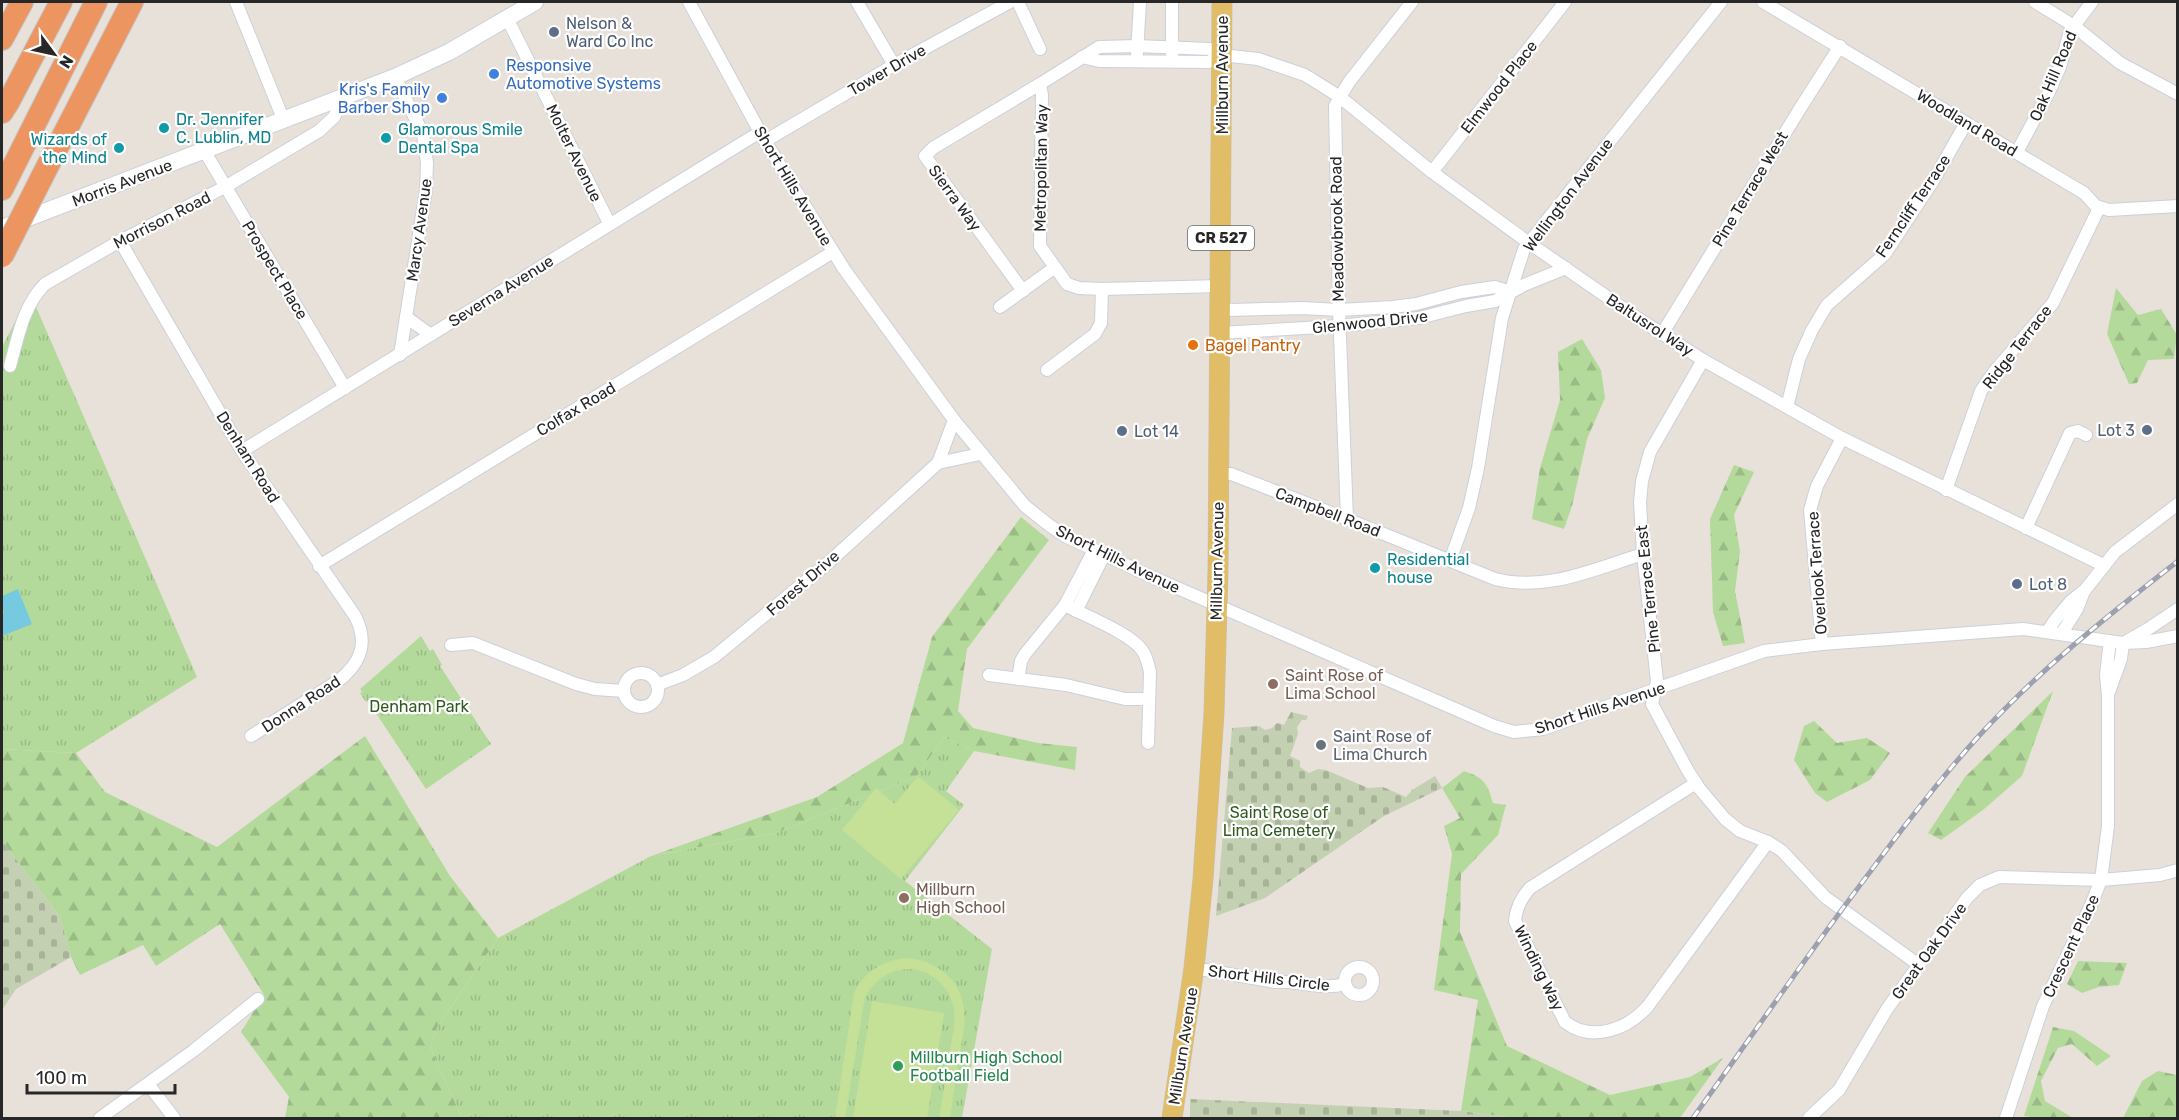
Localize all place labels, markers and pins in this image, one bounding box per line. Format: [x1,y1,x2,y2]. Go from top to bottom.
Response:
place label: Nelson & Ward Co Inc [566,14,653,51]
marker: Nelson & Ward Co Inc [547,25,561,39]
place label: Responsive Automotive Systems [506,56,661,93]
marker: Responsive Automotive Systems [487,67,501,81]
place label: Kris's Family Barber Shop [338,80,430,117]
marker: Kris's Family Barber Shop [435,91,449,105]
place label: Dr. Jennifer C. Lublin, MD [176,110,271,147]
place label: Glamorous Smile Dental Spa [398,120,523,157]
marker: Dr. Jennifer C. Lublin, MD [157,121,171,135]
place label: Wizards of the Mind [31,130,108,167]
marker: Glamorous Smile Dental Spa [379,131,393,145]
marker: Wizards of the Mind [112,141,126,155]
place label: Bagel Pantry [1205,336,1301,355]
marker: Bagel Pantry [1186,338,1200,352]
place label: Lot 3 [2097,421,2135,440]
place label: Lot 14 [1134,422,1179,441]
marker: Lot 3 [2140,423,2154,437]
marker: Lot 14 [1115,424,1129,438]
place label: Residential house [1387,550,1469,587]
marker: Residential house [1368,561,1382,575]
place label: Lot 8 [2029,575,2067,594]
marker: Lot 8 [2010,577,2024,591]
place label: Saint Rose of Lima School [1285,666,1384,703]
marker: Saint Rose of Lima School [1266,677,1280,691]
place label: Saint Rose of Lima Church [1333,727,1432,764]
marker: Saint Rose of Lima Church [1314,738,1328,752]
place label: Millburn High School [916,880,1005,917]
marker: Millburn High School [897,891,911,905]
place label: Millburn High School Football Field [910,1048,1063,1085]
marker: Millburn High School Football Field [891,1059,905,1073]

